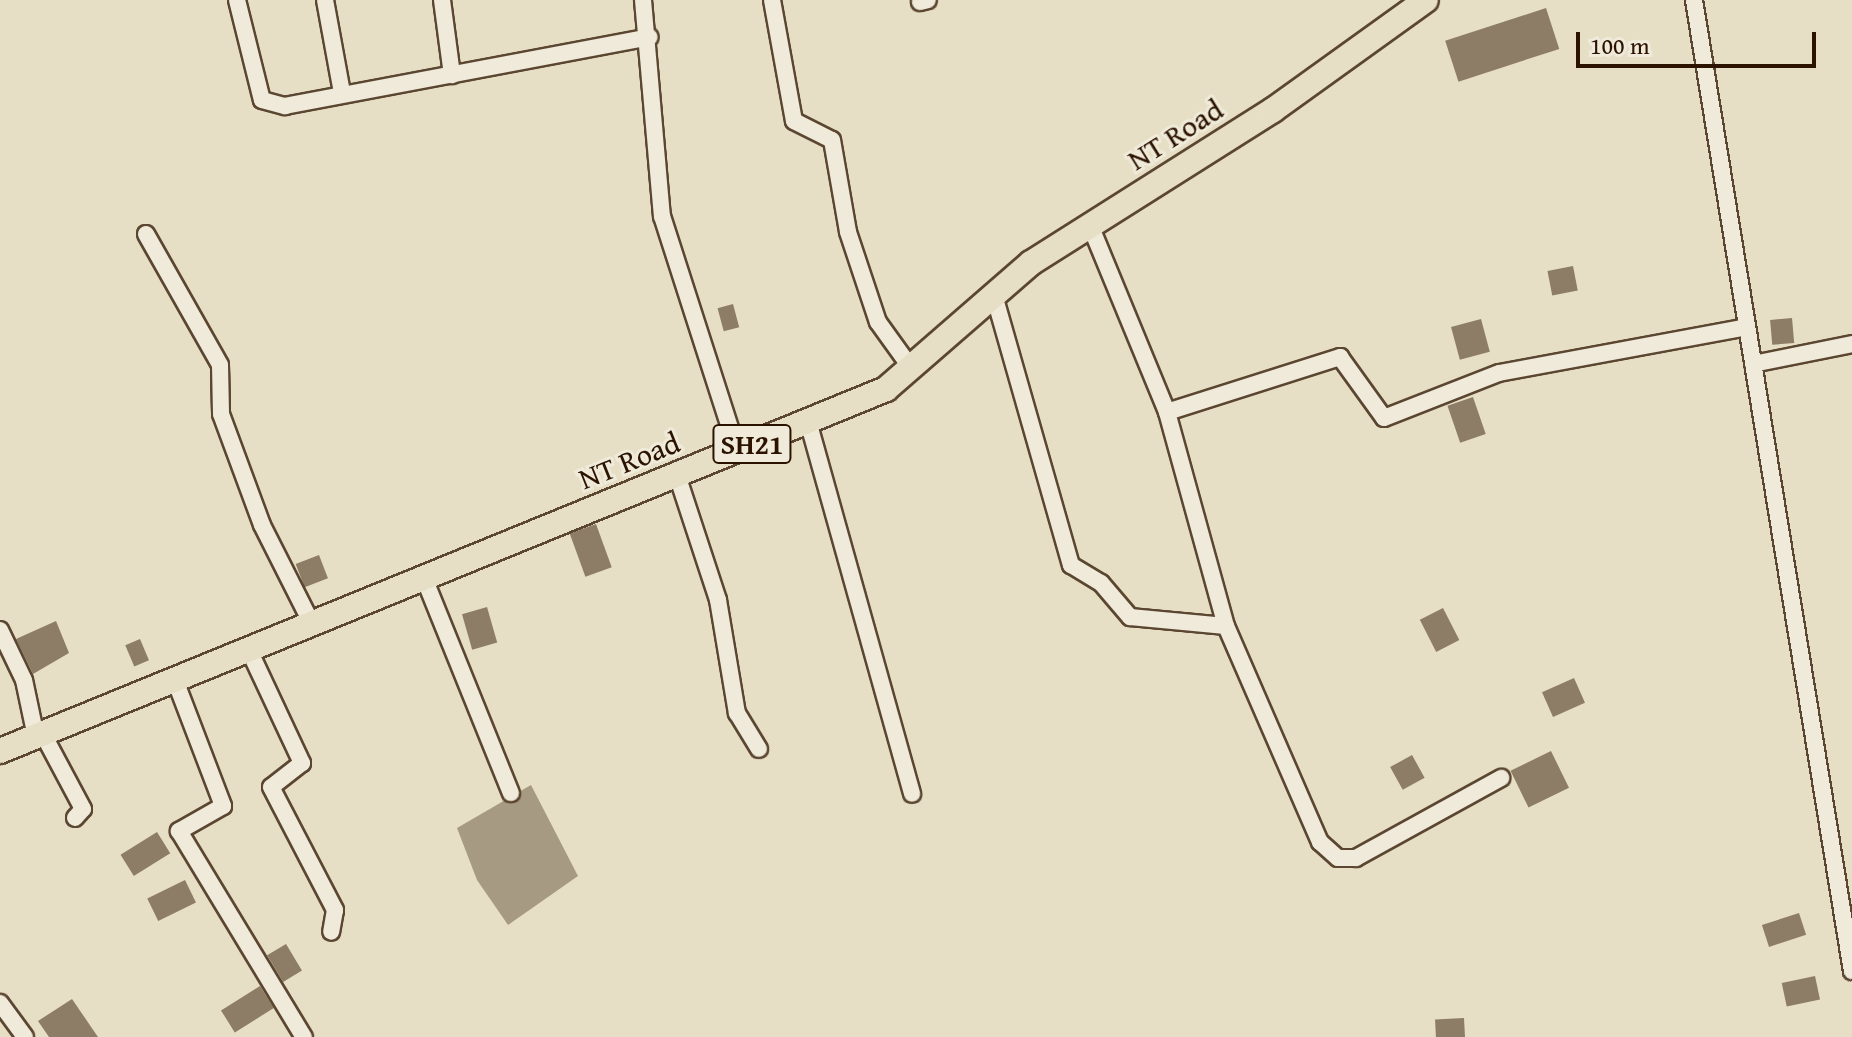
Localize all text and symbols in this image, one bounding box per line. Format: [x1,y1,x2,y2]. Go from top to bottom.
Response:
scale bar [1580,16,1820,66]
text: 100 m [1590,28,1650,63]
street label: NT Road [1121,91,1229,177]
road number: SH21 [712,420,792,468]
street label: NT Road [573,423,685,497]

